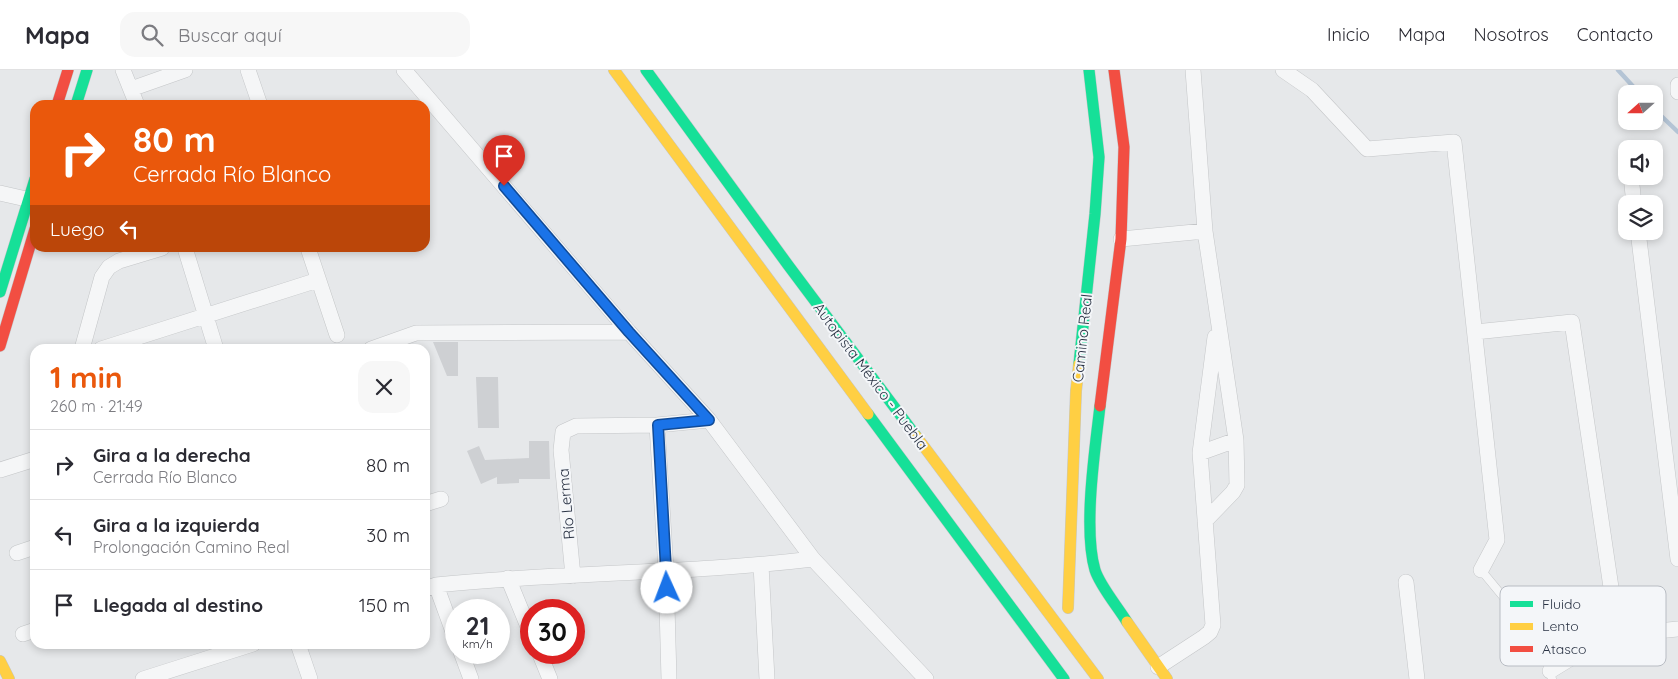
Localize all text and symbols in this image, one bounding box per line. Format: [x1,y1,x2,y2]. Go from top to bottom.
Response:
search box [120,12,470,57]
text: Mapa [25,20,90,50]
icon: search [138,21,166,49]
text: Buscar aquí [178,23,282,47]
text: Inicio [1327,23,1370,46]
text: Mapa [1398,23,1446,46]
text: Nosotros [1474,23,1549,46]
text: Contacto [1577,23,1653,46]
north arrow [1618,85,1662,130]
map controls [1618,85,1663,240]
text: 80 m [133,117,216,161]
icon: right [50,120,115,185]
pin [483,135,525,186]
button: sound [1618,140,1663,185]
icon: arrive [490,142,518,170]
text: Cerrada Río Blanco [133,160,331,188]
button: layers [1618,195,1663,240]
icon: left [115,215,143,243]
text: Luego [50,217,105,241]
street label: Camino Real [1068,293,1096,383]
street label: Autopista México - Puebla [809,299,933,453]
text: 1 min [50,358,123,396]
button: close [358,361,410,413]
text: 260 m · 21:49 [50,396,143,416]
text: Gira a la derecha [93,443,251,467]
icon: right [50,451,78,479]
text: 80 m [366,453,410,477]
text: Cerrada Río Blanco [93,467,237,487]
street label: Río Lerma [553,468,579,540]
text: Gira a la izquierda [93,513,260,537]
icon: left [50,521,78,549]
text: 30 m [366,523,410,547]
text: Prolongación Camino Real [93,537,290,557]
position arrow [640,561,692,613]
legend [1500,586,1666,666]
icon: arrive [50,591,78,619]
text: Llegada al destino [93,593,263,617]
text: 150 m [359,593,410,617]
text: Fluido [1542,595,1581,613]
speed limit sign: 30 [520,599,585,664]
text: 21 [466,610,489,641]
text: Lento [1542,617,1579,635]
text: km/h [462,636,493,651]
text: Atasco [1542,640,1587,658]

